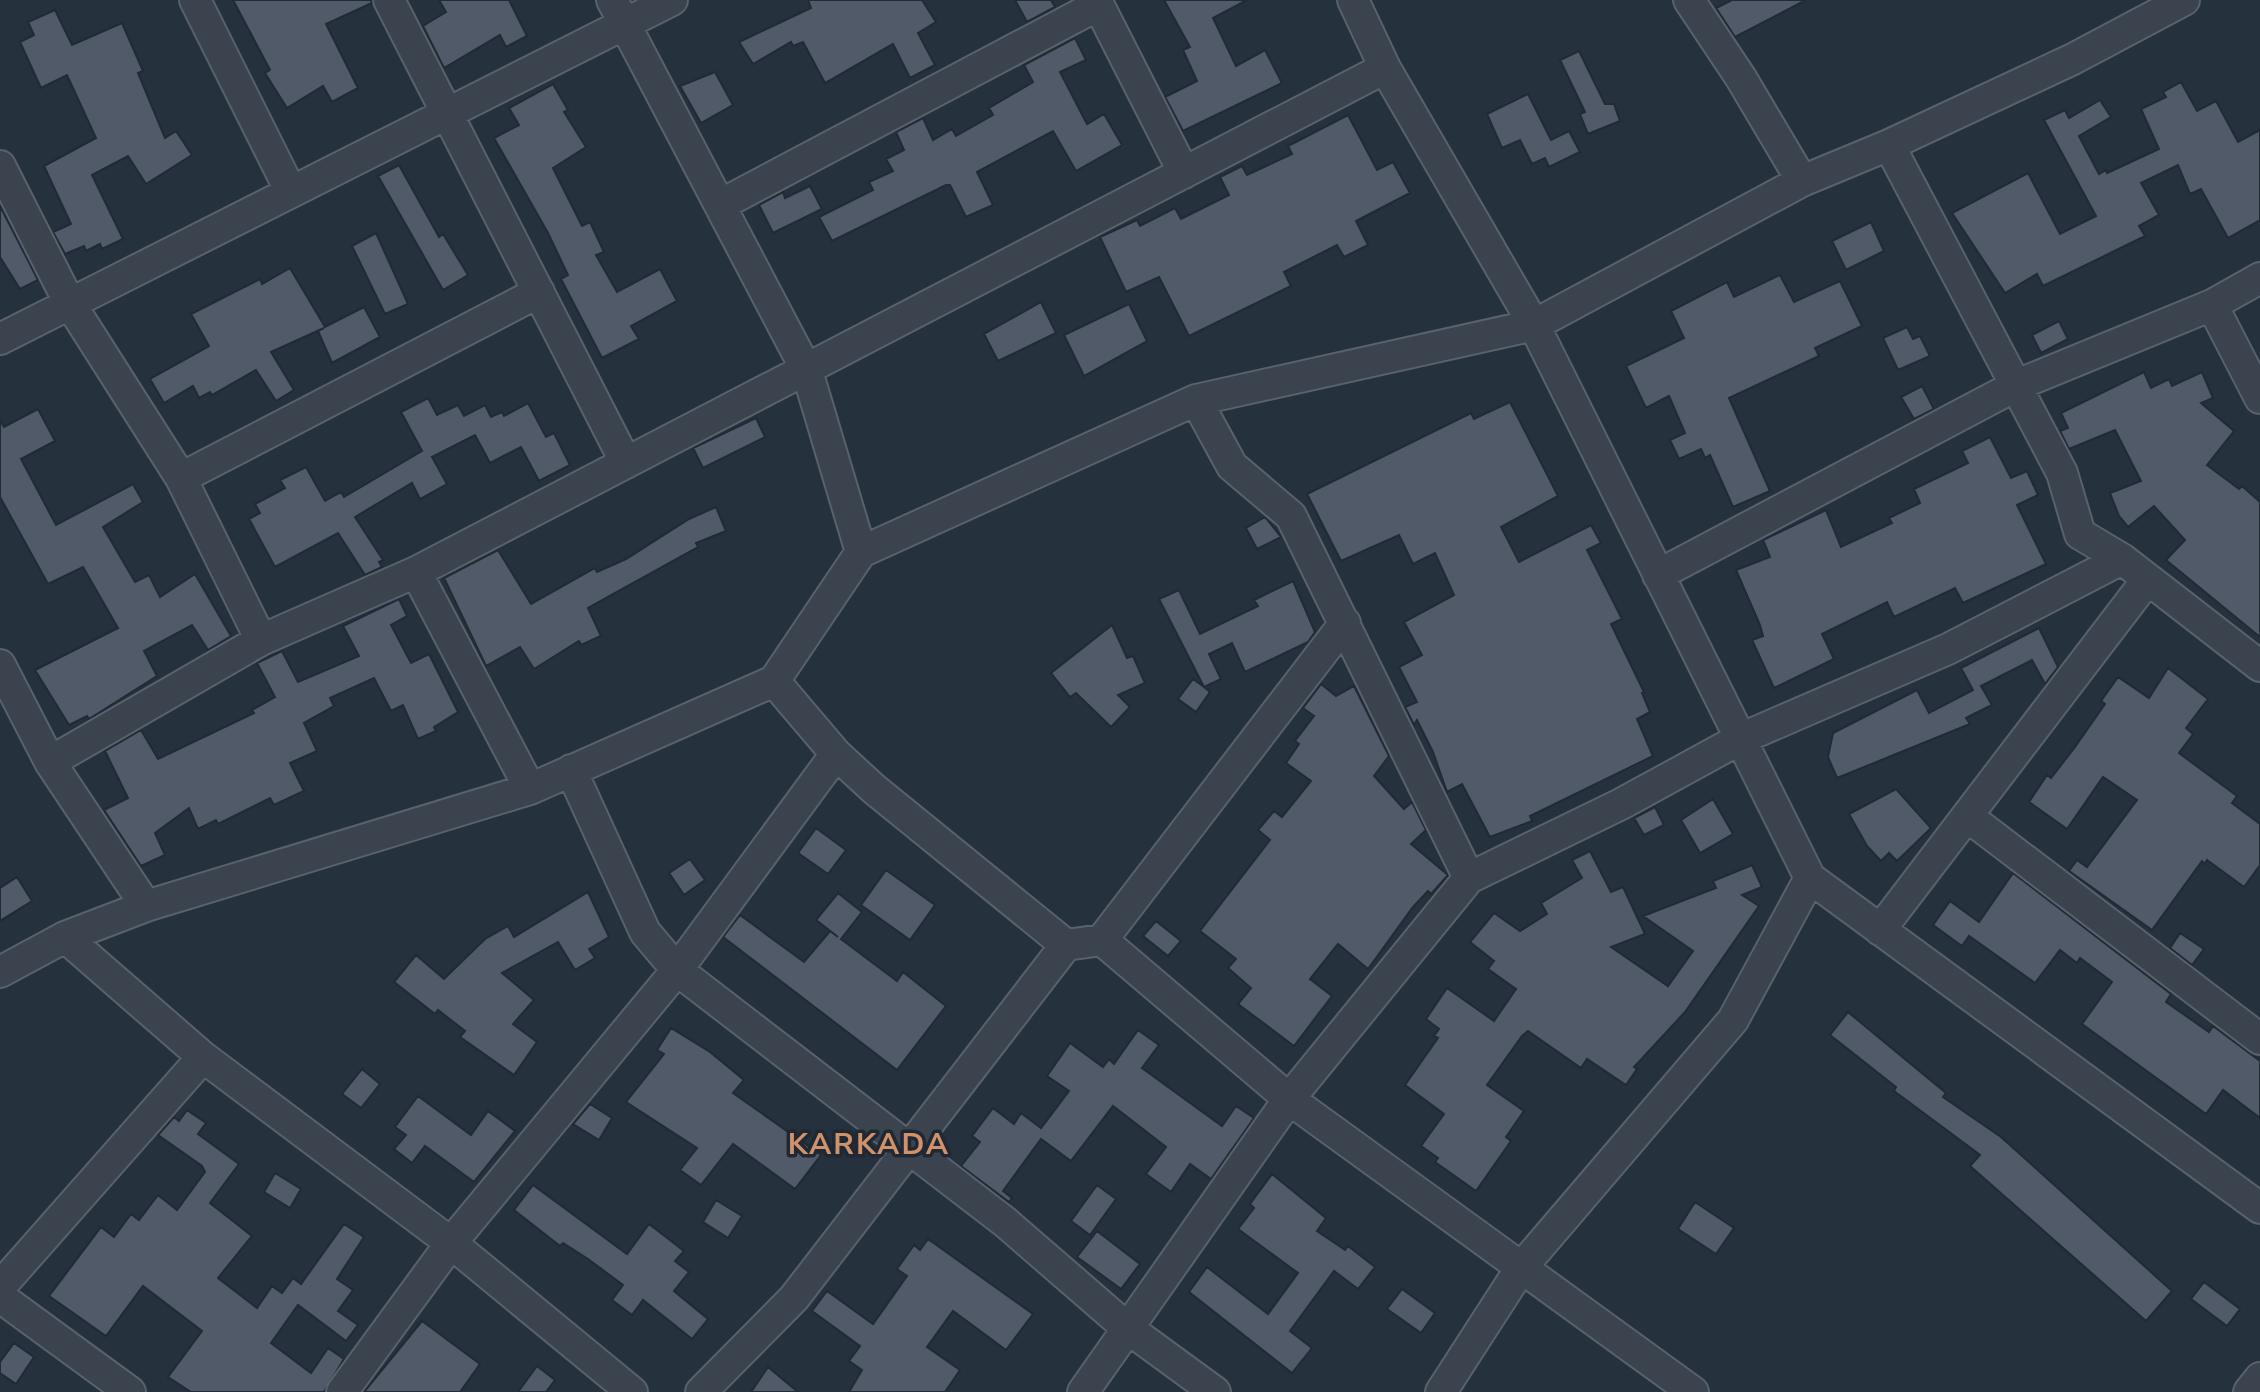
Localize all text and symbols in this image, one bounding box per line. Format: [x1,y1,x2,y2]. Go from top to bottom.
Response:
district label: KARKADA [788,1124,950,1165]

